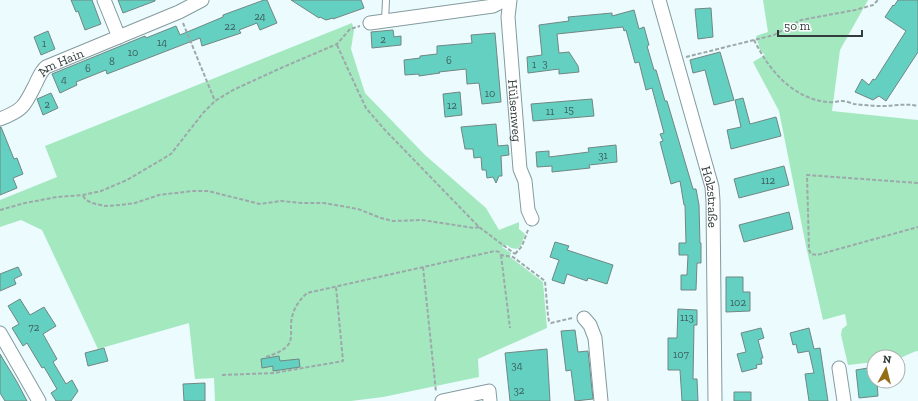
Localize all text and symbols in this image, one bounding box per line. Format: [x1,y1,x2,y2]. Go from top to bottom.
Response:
house number: 24 [254,10,266,23]
scale bar [778,12,862,38]
text: 50 m [784,19,811,33]
house number: 22 [224,20,236,33]
house number: 2 [380,33,386,46]
house number: 14 [157,36,167,49]
house number: 1 [42,37,47,50]
street label: Am Hain [34,45,86,79]
house number: 10 [128,46,138,59]
house number: 6 [446,54,452,67]
house number: 8 [109,55,115,68]
house number: 3 [542,57,548,70]
house number: 1 [532,58,537,71]
house number: 6 [85,62,91,75]
house number: 4 [61,73,67,86]
street label: Hülsenweg [505,79,525,142]
house number: 10 [485,87,495,100]
house number: 2 [44,98,50,111]
house number: 12 [447,99,457,112]
house number: 15 [564,103,574,116]
house number: 11 [546,105,555,118]
house number: 31 [598,149,609,162]
street label: Holzstraße [699,164,721,228]
house number: 112 [761,174,775,187]
house number: 102 [730,296,746,309]
house number: 113 [680,311,694,324]
house number: 72 [29,321,40,334]
house number: 107 [673,348,689,361]
north arrow [866,349,906,389]
text: N [882,353,893,367]
house number: 34 [511,359,523,372]
house number: 32 [513,384,525,397]

